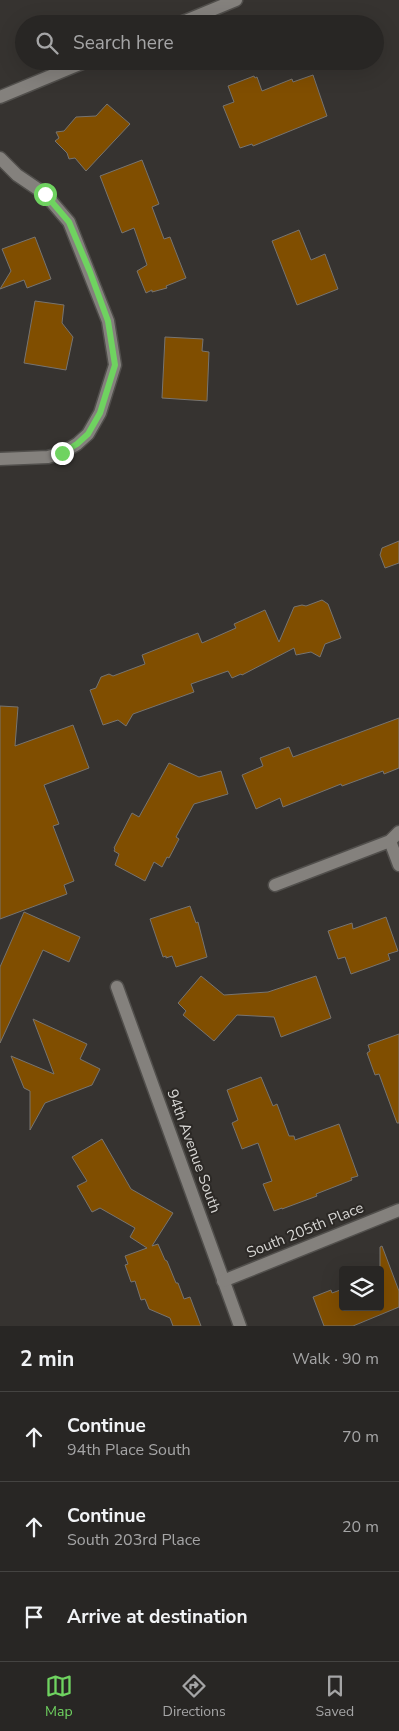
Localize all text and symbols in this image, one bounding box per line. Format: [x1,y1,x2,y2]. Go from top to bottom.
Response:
search box [15,15,384,70]
icon: search [33,29,61,57]
text: Search here [73,30,174,56]
route start [34,183,57,206]
route end [51,442,74,465]
street label: 94th Avenue South [162,1086,226,1216]
street label: South 205th Place [243,1197,367,1263]
map controls [339,1266,384,1311]
button: layers [339,1266,384,1311]
text: 2 min [20,1345,74,1373]
text: Walk · 90 m [292,1348,379,1370]
text: Continue [67,1413,146,1439]
icon: ahead [20,1423,48,1451]
text: 70 m [342,1426,379,1448]
text: 94th Place South [67,1439,191,1461]
text: Continue [67,1503,146,1529]
icon: ahead [20,1513,48,1541]
text: 20 m [342,1516,379,1538]
text: South 203rd Place [67,1529,200,1551]
icon: arrive [20,1603,48,1631]
text: Arrive at destination [67,1604,248,1630]
tab: Map [45,1672,73,1721]
tab: Directions [163,1672,226,1721]
tab: Saved [315,1672,354,1721]

